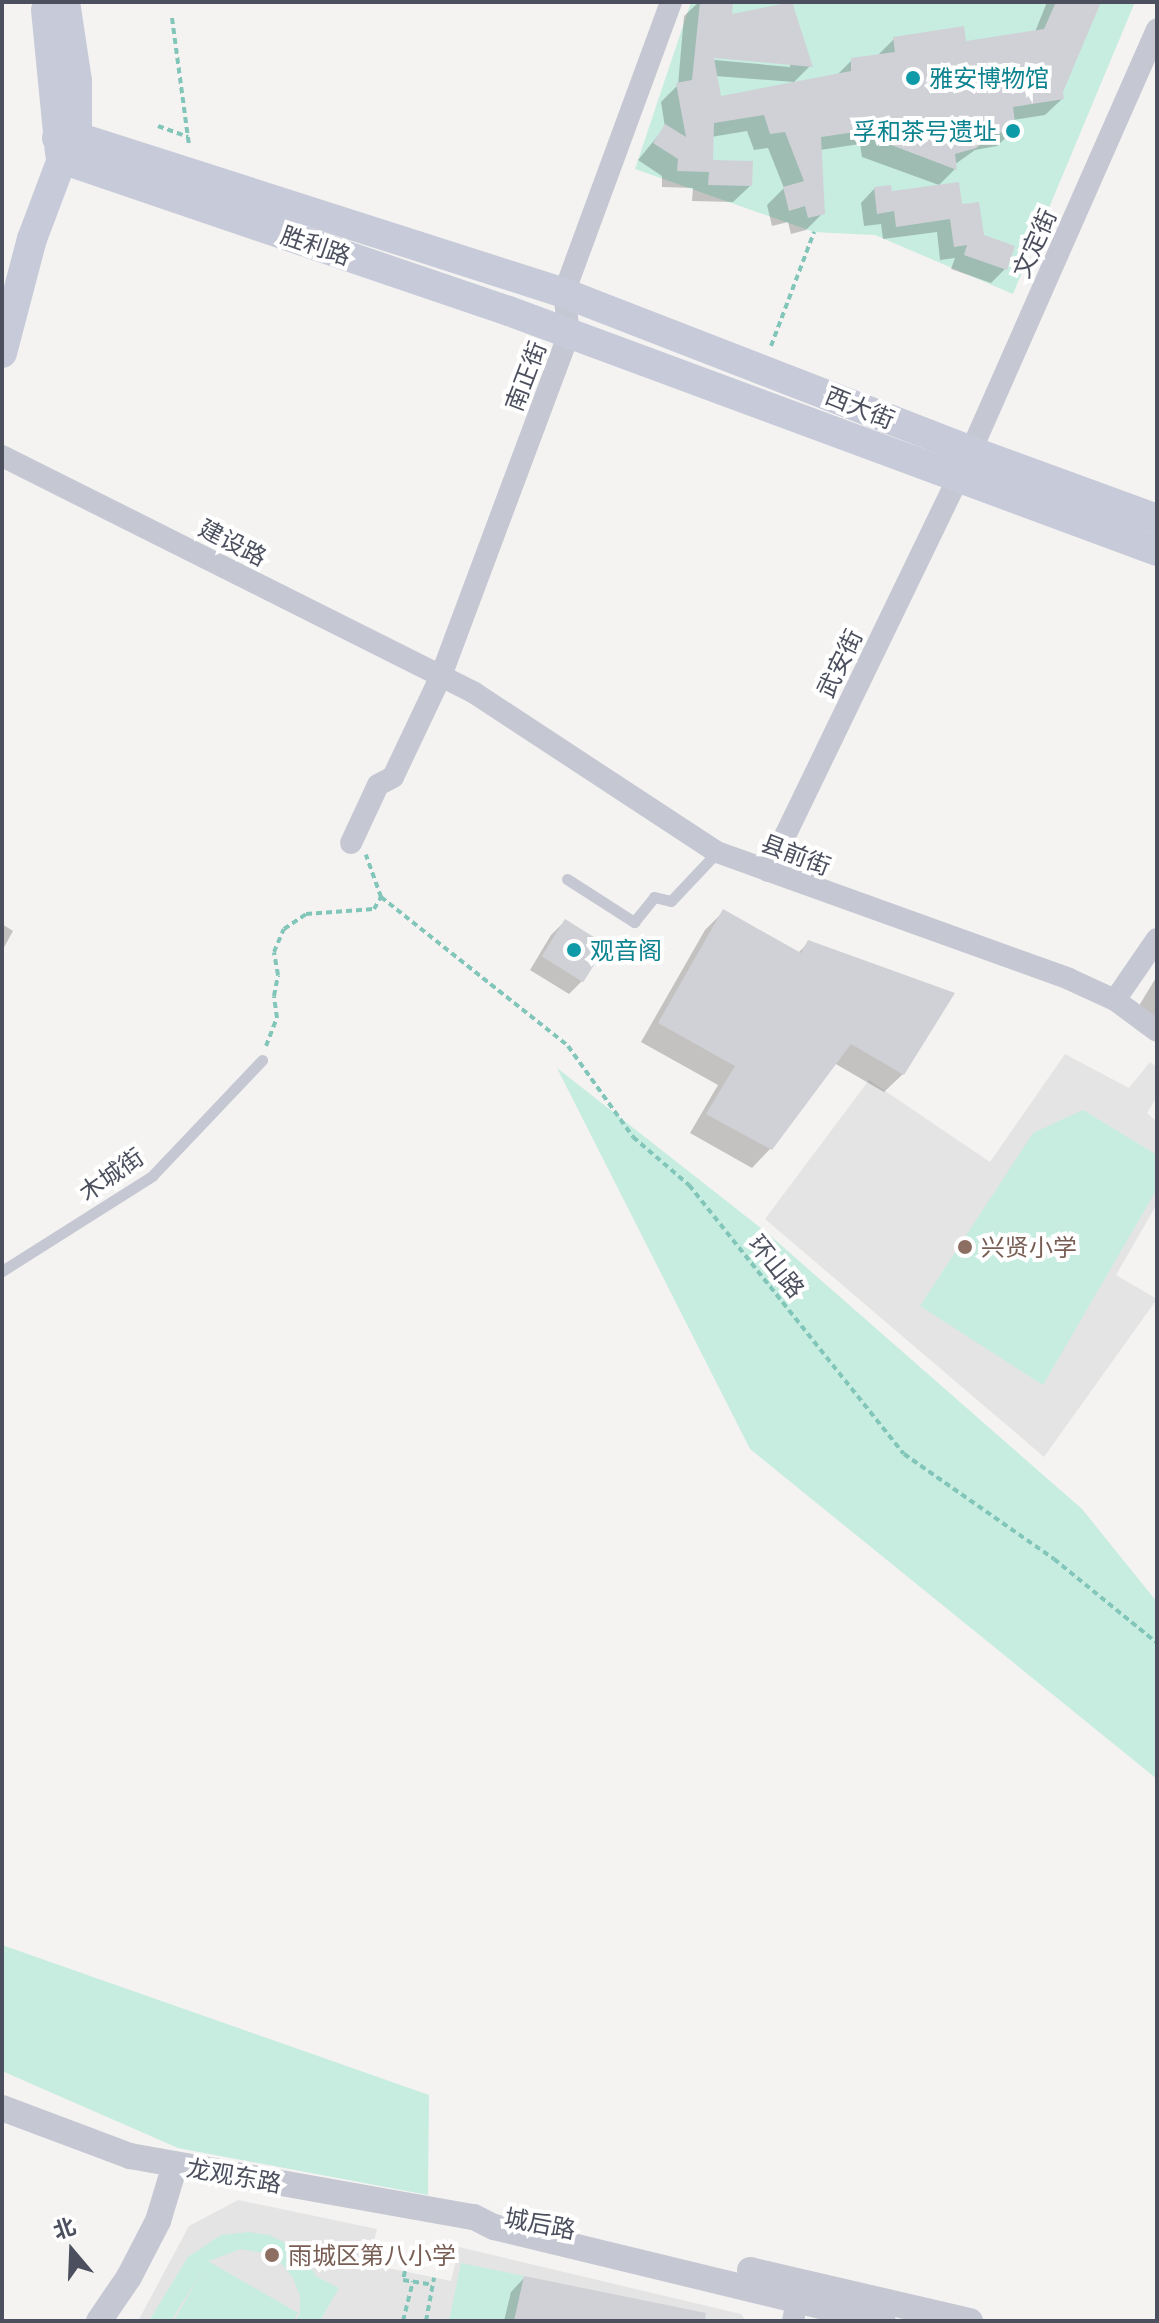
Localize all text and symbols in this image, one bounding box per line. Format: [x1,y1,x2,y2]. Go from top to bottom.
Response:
place label: 雅安博物馆 [929,64,1049,92]
marker: 雅安博物馆 [904,69,922,87]
place label: 孚和茶号遗址 [853,117,997,145]
marker: 孚和茶号遗址 [1004,122,1022,140]
street label: 文定街 [1006,204,1062,282]
street label: 胜利路 [277,220,355,270]
street label: 南正街 [499,337,551,415]
street label: 西大街 [821,380,899,434]
street label: 建设路 [194,513,272,571]
street label: 武安街 [810,624,868,702]
street label: 县前街 [757,828,835,880]
place label: 观音阁 [590,936,662,964]
marker: 观音阁 [565,941,583,959]
street label: 木城街 [73,1142,149,1206]
street label: 环山路 [743,1229,811,1303]
place label: 兴贤小学 [981,1233,1077,1261]
marker: 兴贤小学 [956,1238,974,1256]
street label: 龙观东路 [184,2152,284,2198]
street label: 城后路 [502,2202,578,2244]
north arrow [32,2211,112,2291]
text: 北 [49,2211,79,2244]
place label: 雨城区第八小学 [288,2241,456,2269]
marker: 雨城区第八小学 [263,2246,281,2264]

